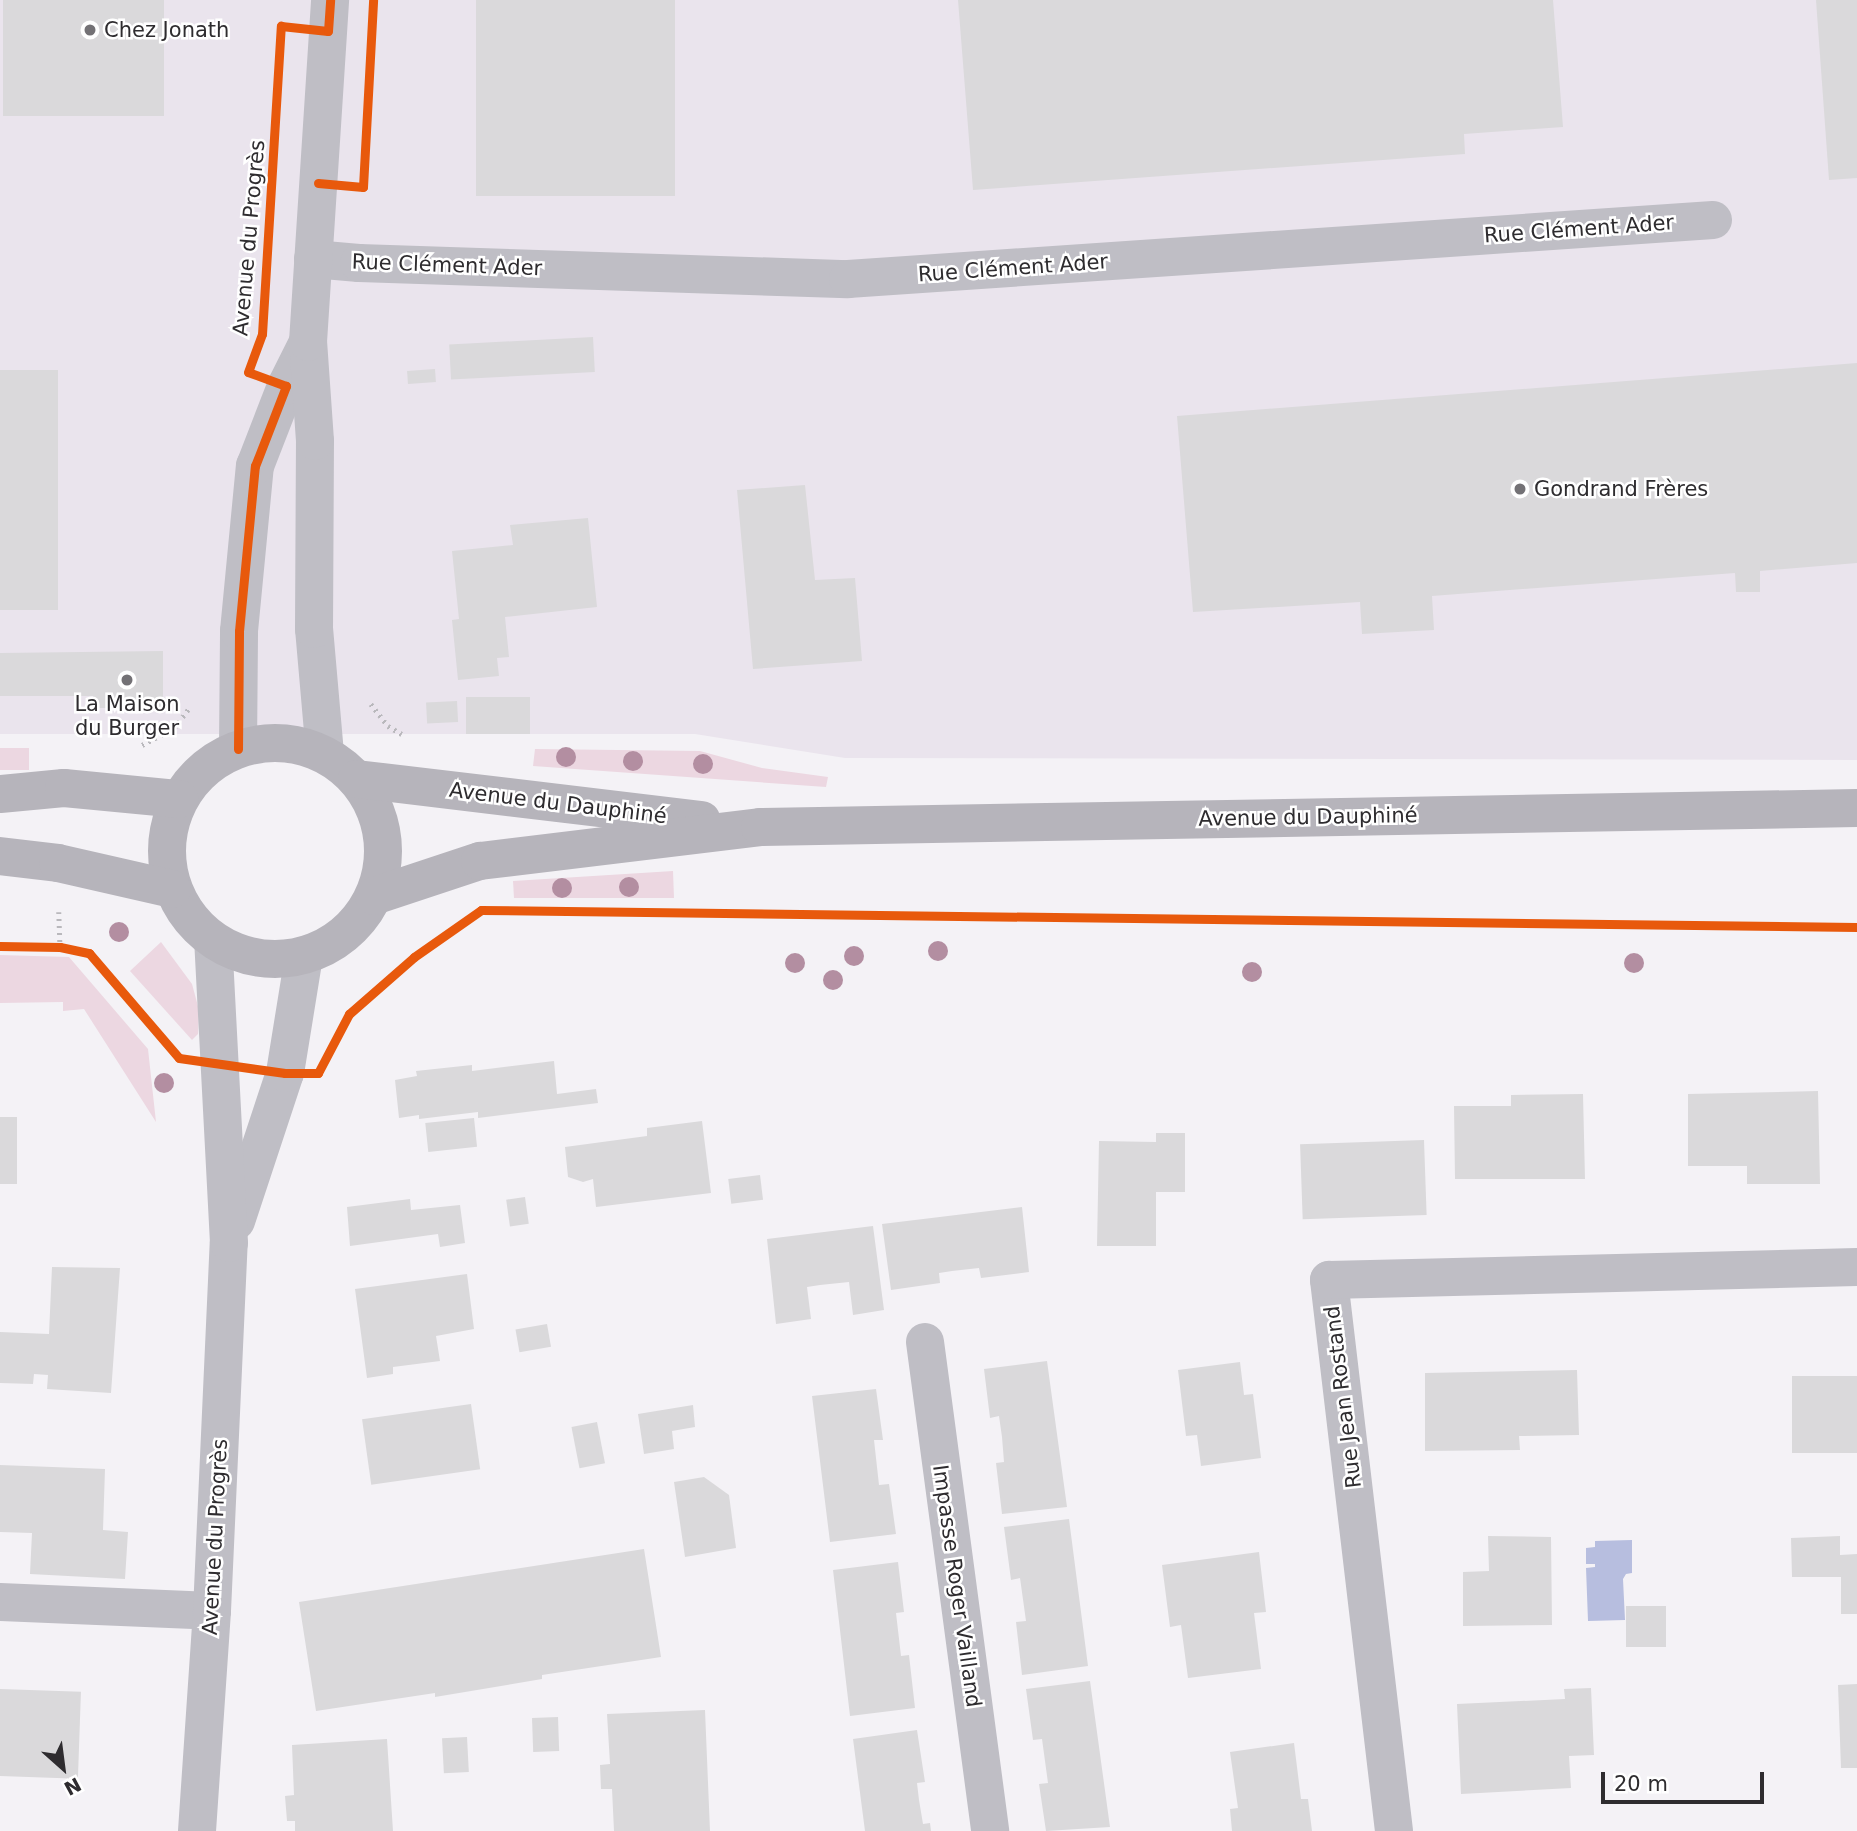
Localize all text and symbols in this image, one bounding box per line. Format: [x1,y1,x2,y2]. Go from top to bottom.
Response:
place label: Chez Jonath [104,17,229,43]
marker: Chez Jonath [82,22,98,38]
street label: Avenue du Progrès [228,139,270,337]
street label: Rue Clément Ader [1483,210,1675,248]
street label: Rue Clément Ader [351,249,543,281]
street label: Rue Clément Ader [917,249,1109,287]
place label: Gondrand Frères [1534,476,1708,502]
marker: Gondrand Frères [1512,481,1528,497]
marker: La Maison du Burger [119,672,135,688]
place label: La Maison du Burger [74,691,180,741]
street label: Avenue du Dauphiné [448,777,668,829]
street label: Avenue du Dauphiné [1198,802,1418,832]
street label: Rue Jean Rostand [1319,1304,1367,1490]
street label: Avenue du Progrès [197,1438,233,1636]
street label: Impasse Roger Vailland [927,1463,987,1709]
north arrow [28,1733,98,1803]
scale bar [1605,1758,1768,1802]
text: 20 m [1614,1772,1668,1796]
text: N [61,1773,85,1800]

